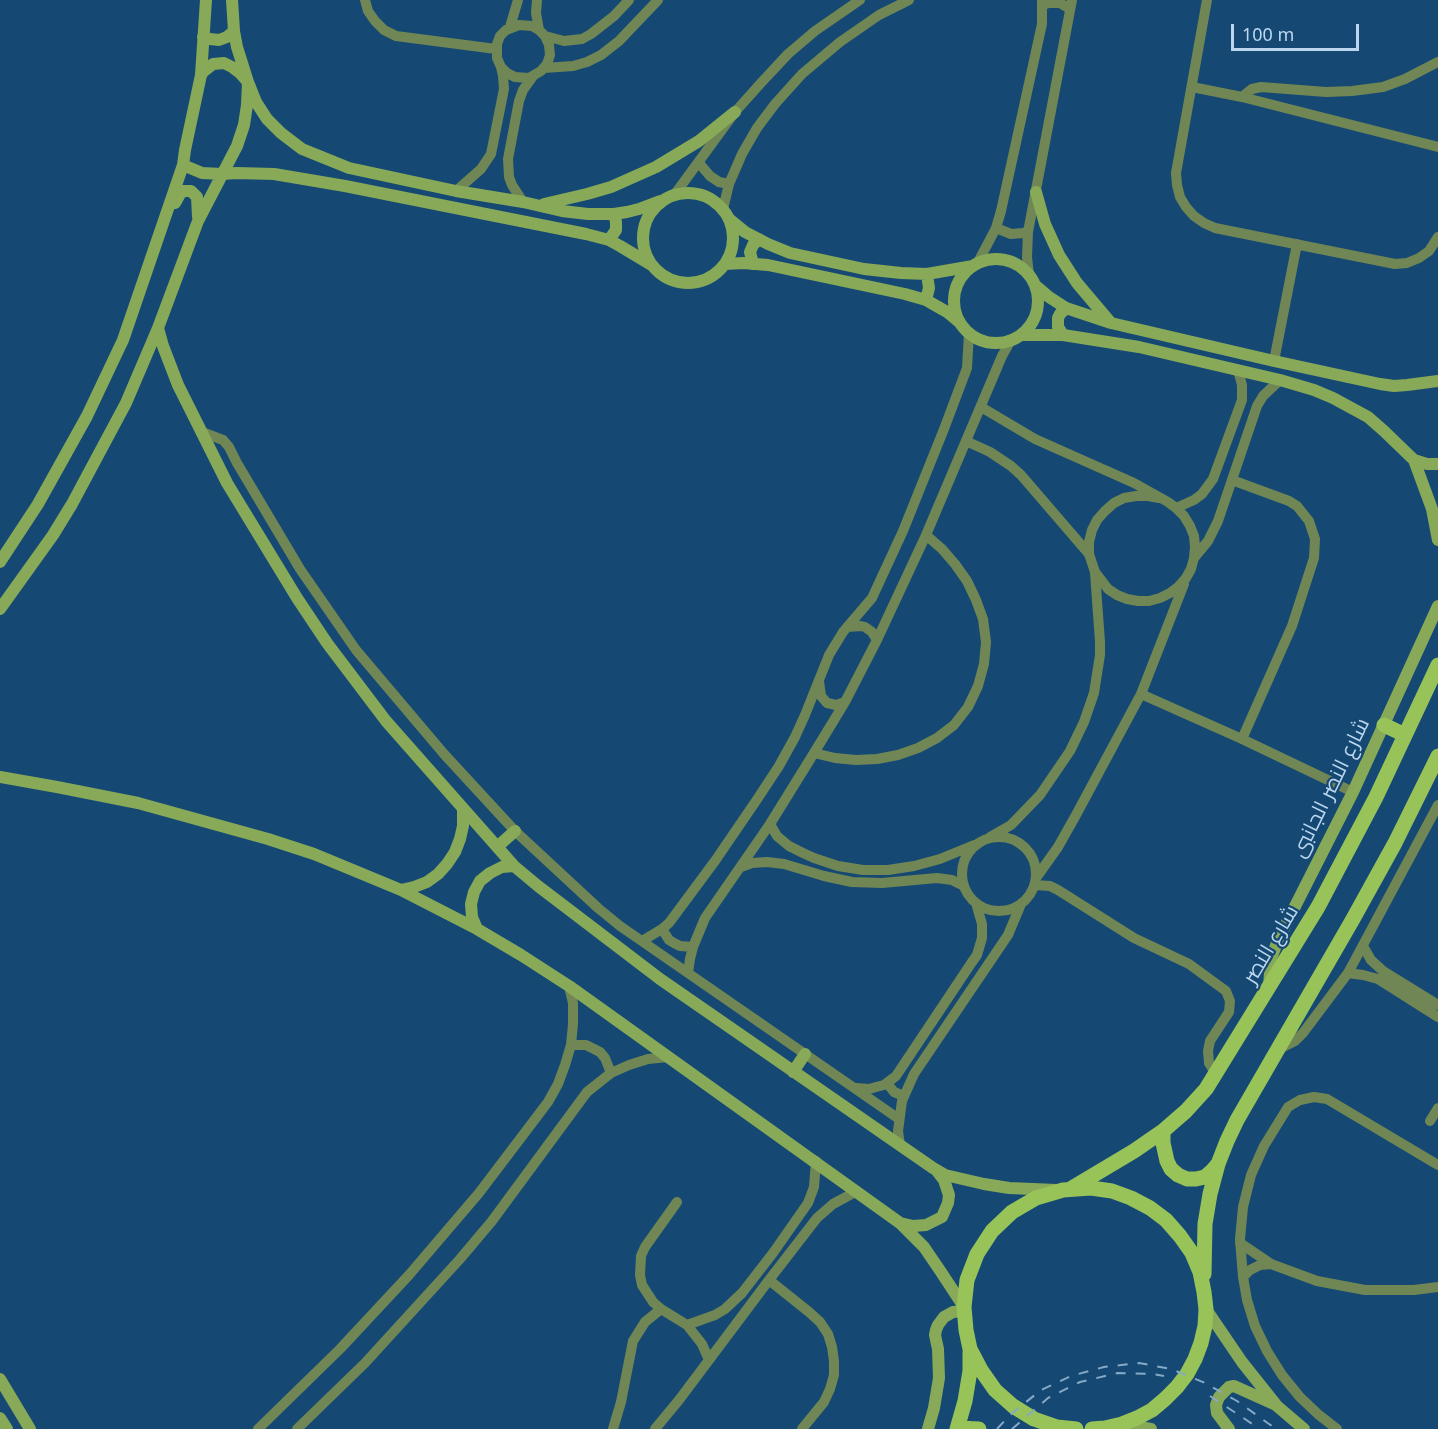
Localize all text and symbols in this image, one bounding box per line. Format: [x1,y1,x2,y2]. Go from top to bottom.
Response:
scale bar [1234,12,1362,50]
text: 100 m [1242,22,1294,46]
street label: شارع النصر الجانبى [1286,714,1376,862]
street label: شارع النصر [1238,901,1304,989]

